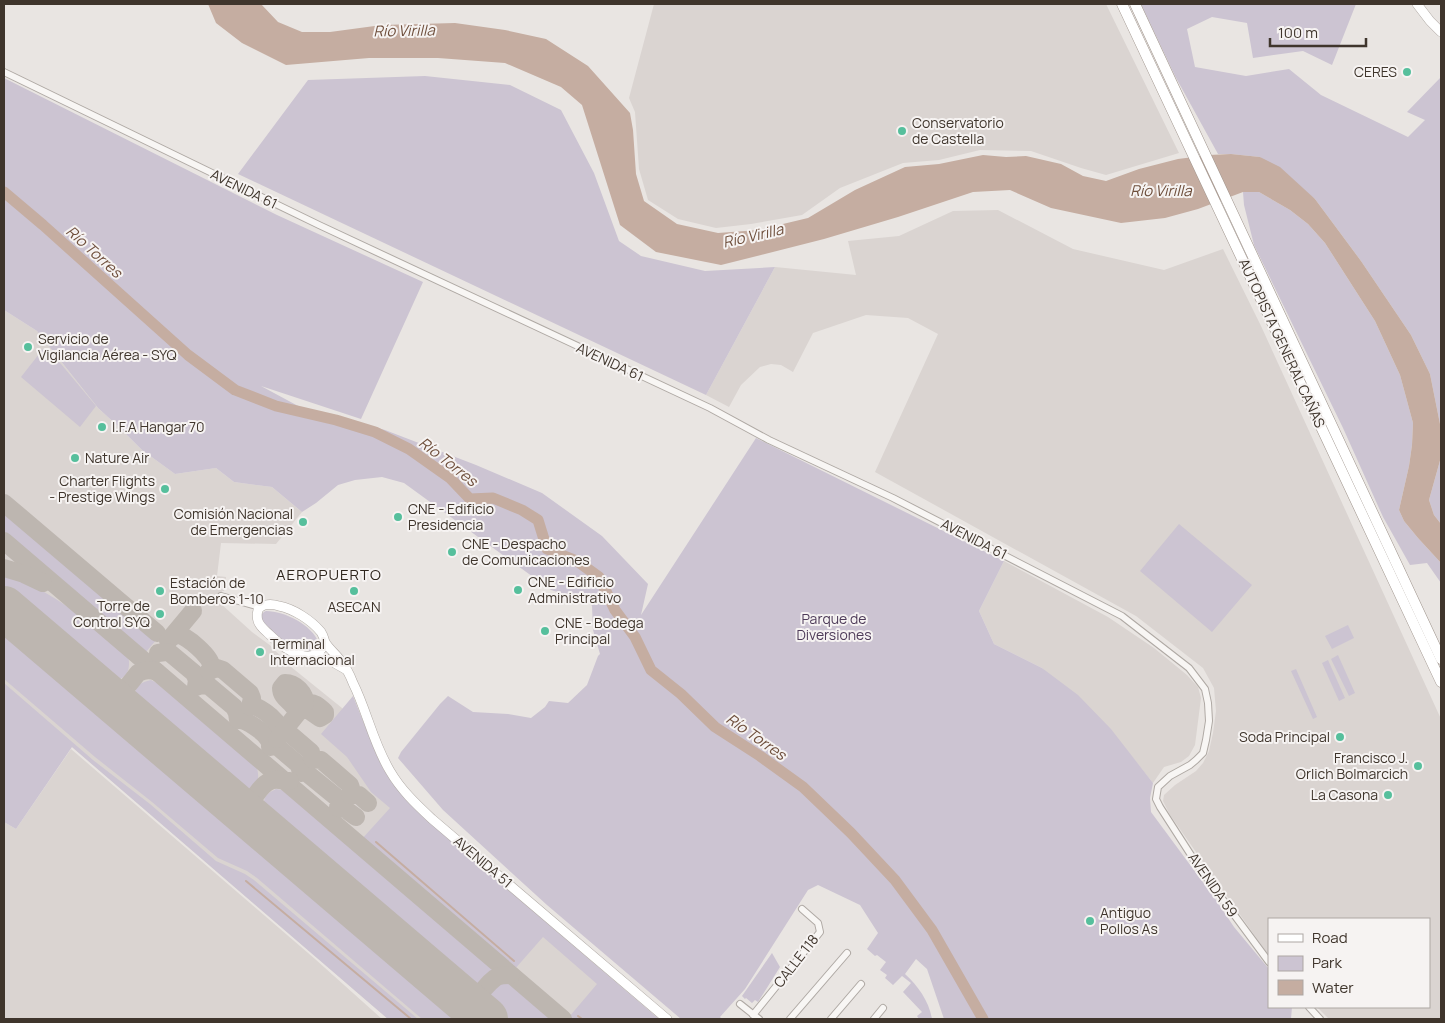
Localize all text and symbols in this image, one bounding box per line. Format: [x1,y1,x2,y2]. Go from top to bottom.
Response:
scale bar [1270,15,1366,47]
water label: Río Virilla [373,19,435,42]
text: 100 m [1278,22,1318,43]
place label: CERES [1354,62,1397,81]
marker: CERES [1401,66,1413,78]
place label: Conservatorio de Castella [912,113,1004,148]
marker: Conservatorio de Castella [896,125,908,137]
street label: AVENIDA 61 [208,164,281,213]
water label: Río Virilla [1130,180,1192,201]
water label: Río Virilla [721,218,786,253]
water label: Río Torres [62,221,128,283]
street label: AUTOPISTA GENERAL CAÑAS [1235,255,1330,431]
place label: Servicio de Vigilancia Aérea - SYQ [38,329,177,364]
street label: AVENIDA 61 [574,338,647,385]
marker: Servicio de Vigilancia Aérea - SYQ [22,341,34,353]
place label: I.F.A Hangar 70 [112,417,205,436]
marker: I.F.A Hangar 70 [96,421,108,433]
water label: Río Torres [415,432,483,492]
place label: Nature Air [85,448,149,467]
marker: Nature Air [69,452,81,464]
place label: Charter Flights - Prestige Wings [49,471,155,506]
marker: Charter Flights - Prestige Wings [159,483,171,495]
place label: CNE - Edificio Presidencia [408,499,494,534]
place label: Comisión Nacional de Emergencias [174,504,293,539]
marker: CNE - Edificio Presidencia [392,511,404,523]
street label: AVENIDA 61 [938,514,1011,563]
marker: Comisión Nacional de Emergencias [297,516,309,528]
place label: CNE - Despacho de Comunicaciones [462,534,590,569]
marker: CNE - Despacho de Comunicaciones [446,546,458,558]
district label: AEROPUERTO [276,564,382,585]
place label: CNE - Edificio Administrativo [528,572,621,607]
place label: Estación de Bomberos 1-10 [170,573,264,608]
marker: CNE - Edificio Administrativo [512,584,524,596]
marker: Estación de Bomberos 1-10 [154,585,166,597]
marker: ASECAN [348,585,360,597]
place label: Torre de Control SYQ [73,596,150,631]
place label: ASECAN [327,597,381,616]
marker: Torre de Control SYQ [154,608,166,620]
park label: Parque de Diversiones [796,609,872,644]
place label: CNE - Bodega Principal [555,613,643,648]
marker: CNE - Bodega Principal [539,625,551,637]
place label: Terminal Internacional [270,634,355,669]
marker: Terminal Internacional [254,646,266,658]
water label: Río Torres [722,708,791,766]
place label: Soda Principal [1239,727,1330,746]
marker: Soda Principal [1334,731,1346,743]
place label: Francisco J. Orlich Bolmarcich [1296,748,1408,783]
marker: Francisco J. Orlich Bolmarcich [1412,760,1424,772]
place label: La Casona [1311,785,1378,804]
marker: La Casona [1382,789,1394,801]
street label: AVENIDA 51 [450,831,517,892]
street label: AVENIDA 59 [1184,849,1243,921]
place label: Antiguo Pollos As [1100,903,1158,938]
marker: Antiguo Pollos As [1084,915,1096,927]
legend [1268,918,1430,1008]
text: Road [1312,927,1348,948]
street label: CALLE 118 [769,930,822,991]
text: Park [1312,952,1342,973]
text: Water [1312,977,1354,998]

